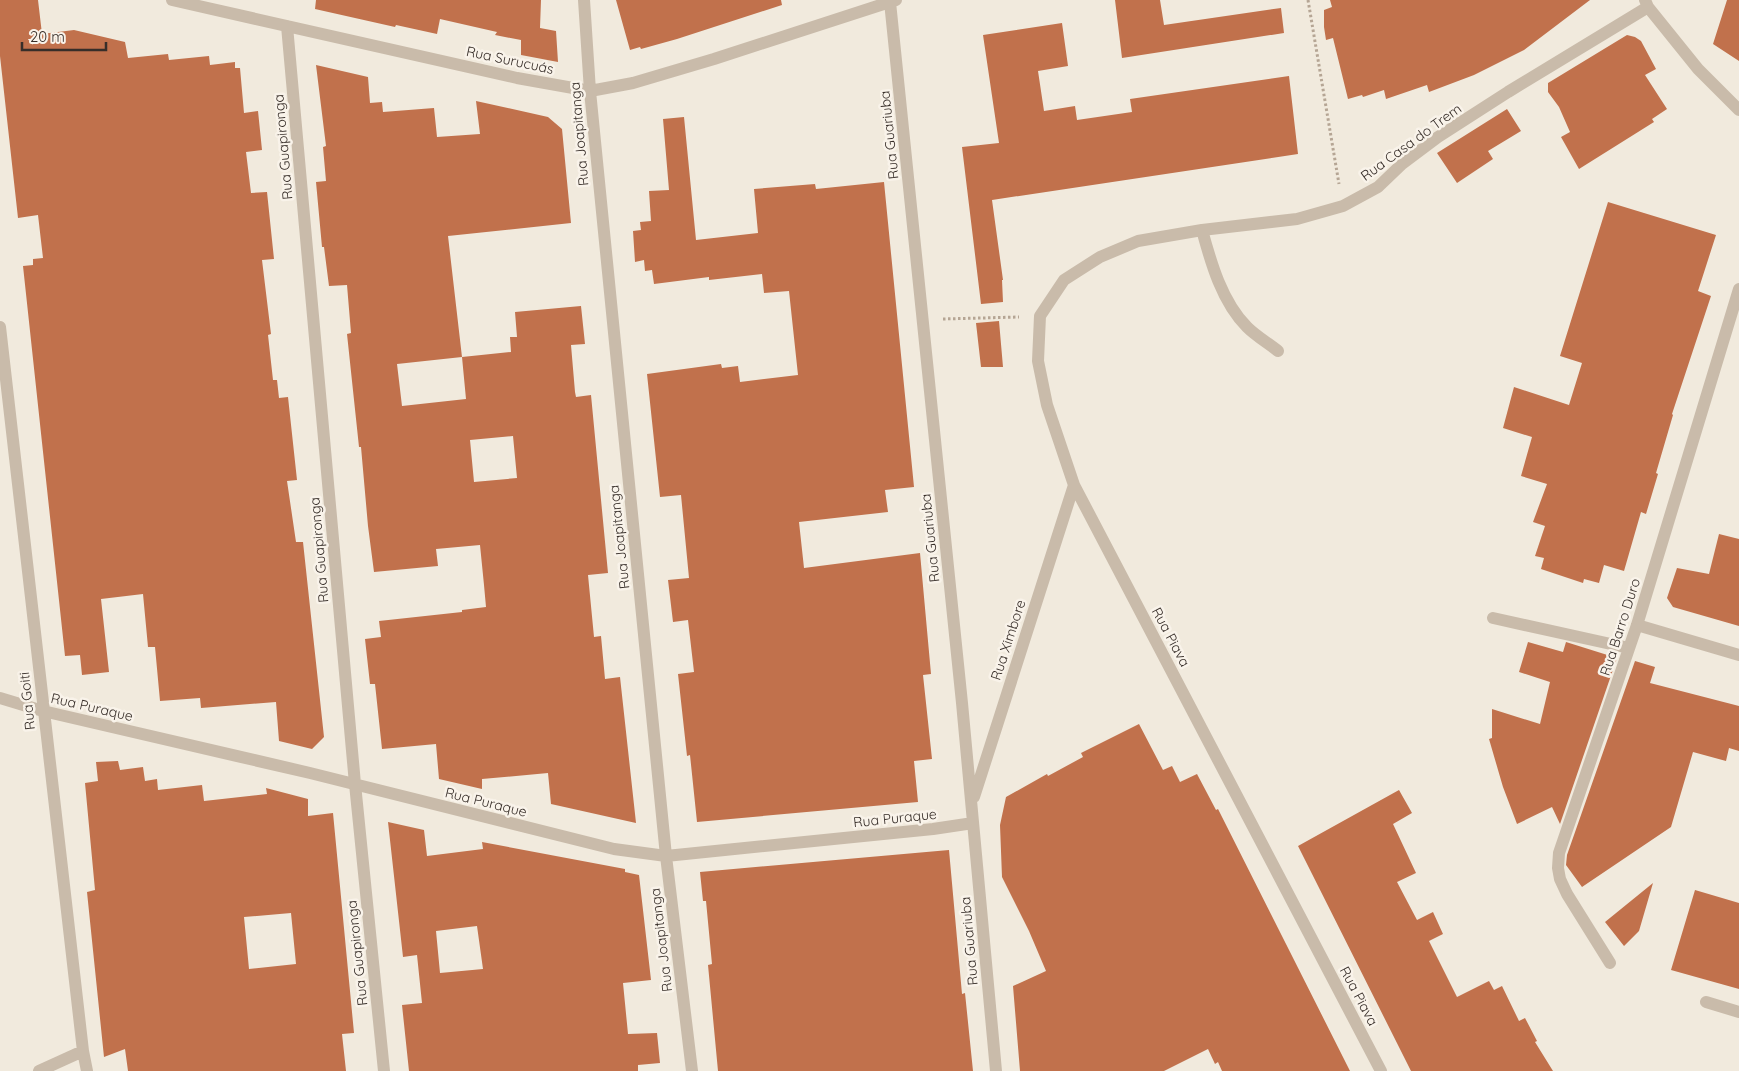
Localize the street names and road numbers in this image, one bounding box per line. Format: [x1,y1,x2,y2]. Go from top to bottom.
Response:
street label: Rua Surucuás [465,42,555,78]
street label: Rua Joapitanga [565,81,593,187]
street label: Rua Guariuba [875,90,903,180]
street label: Rua Guapironga [269,93,297,201]
street label: Rua Casa do Trem [1357,99,1465,185]
street label: Rua Joapitanga [605,484,633,590]
street label: Rua Guariuba [916,493,944,583]
street label: Rua Guapironga [305,496,333,604]
street label: Rua Barro Duro [1596,576,1644,678]
street label: Rua Ximbore [987,597,1030,683]
street label: Rua Piava [1148,604,1194,670]
street label: Rua Goiti [15,671,39,731]
street label: Rua Puraque [49,689,135,725]
street label: Rua Puraque [443,783,529,821]
street label: Rua Puraque [852,805,938,831]
street label: Rua Joapitanga [646,887,676,993]
street label: Rua Guariuba [956,896,982,986]
street label: Rua Guapironga [343,899,371,1007]
street label: Rua Piava [1336,963,1382,1029]

